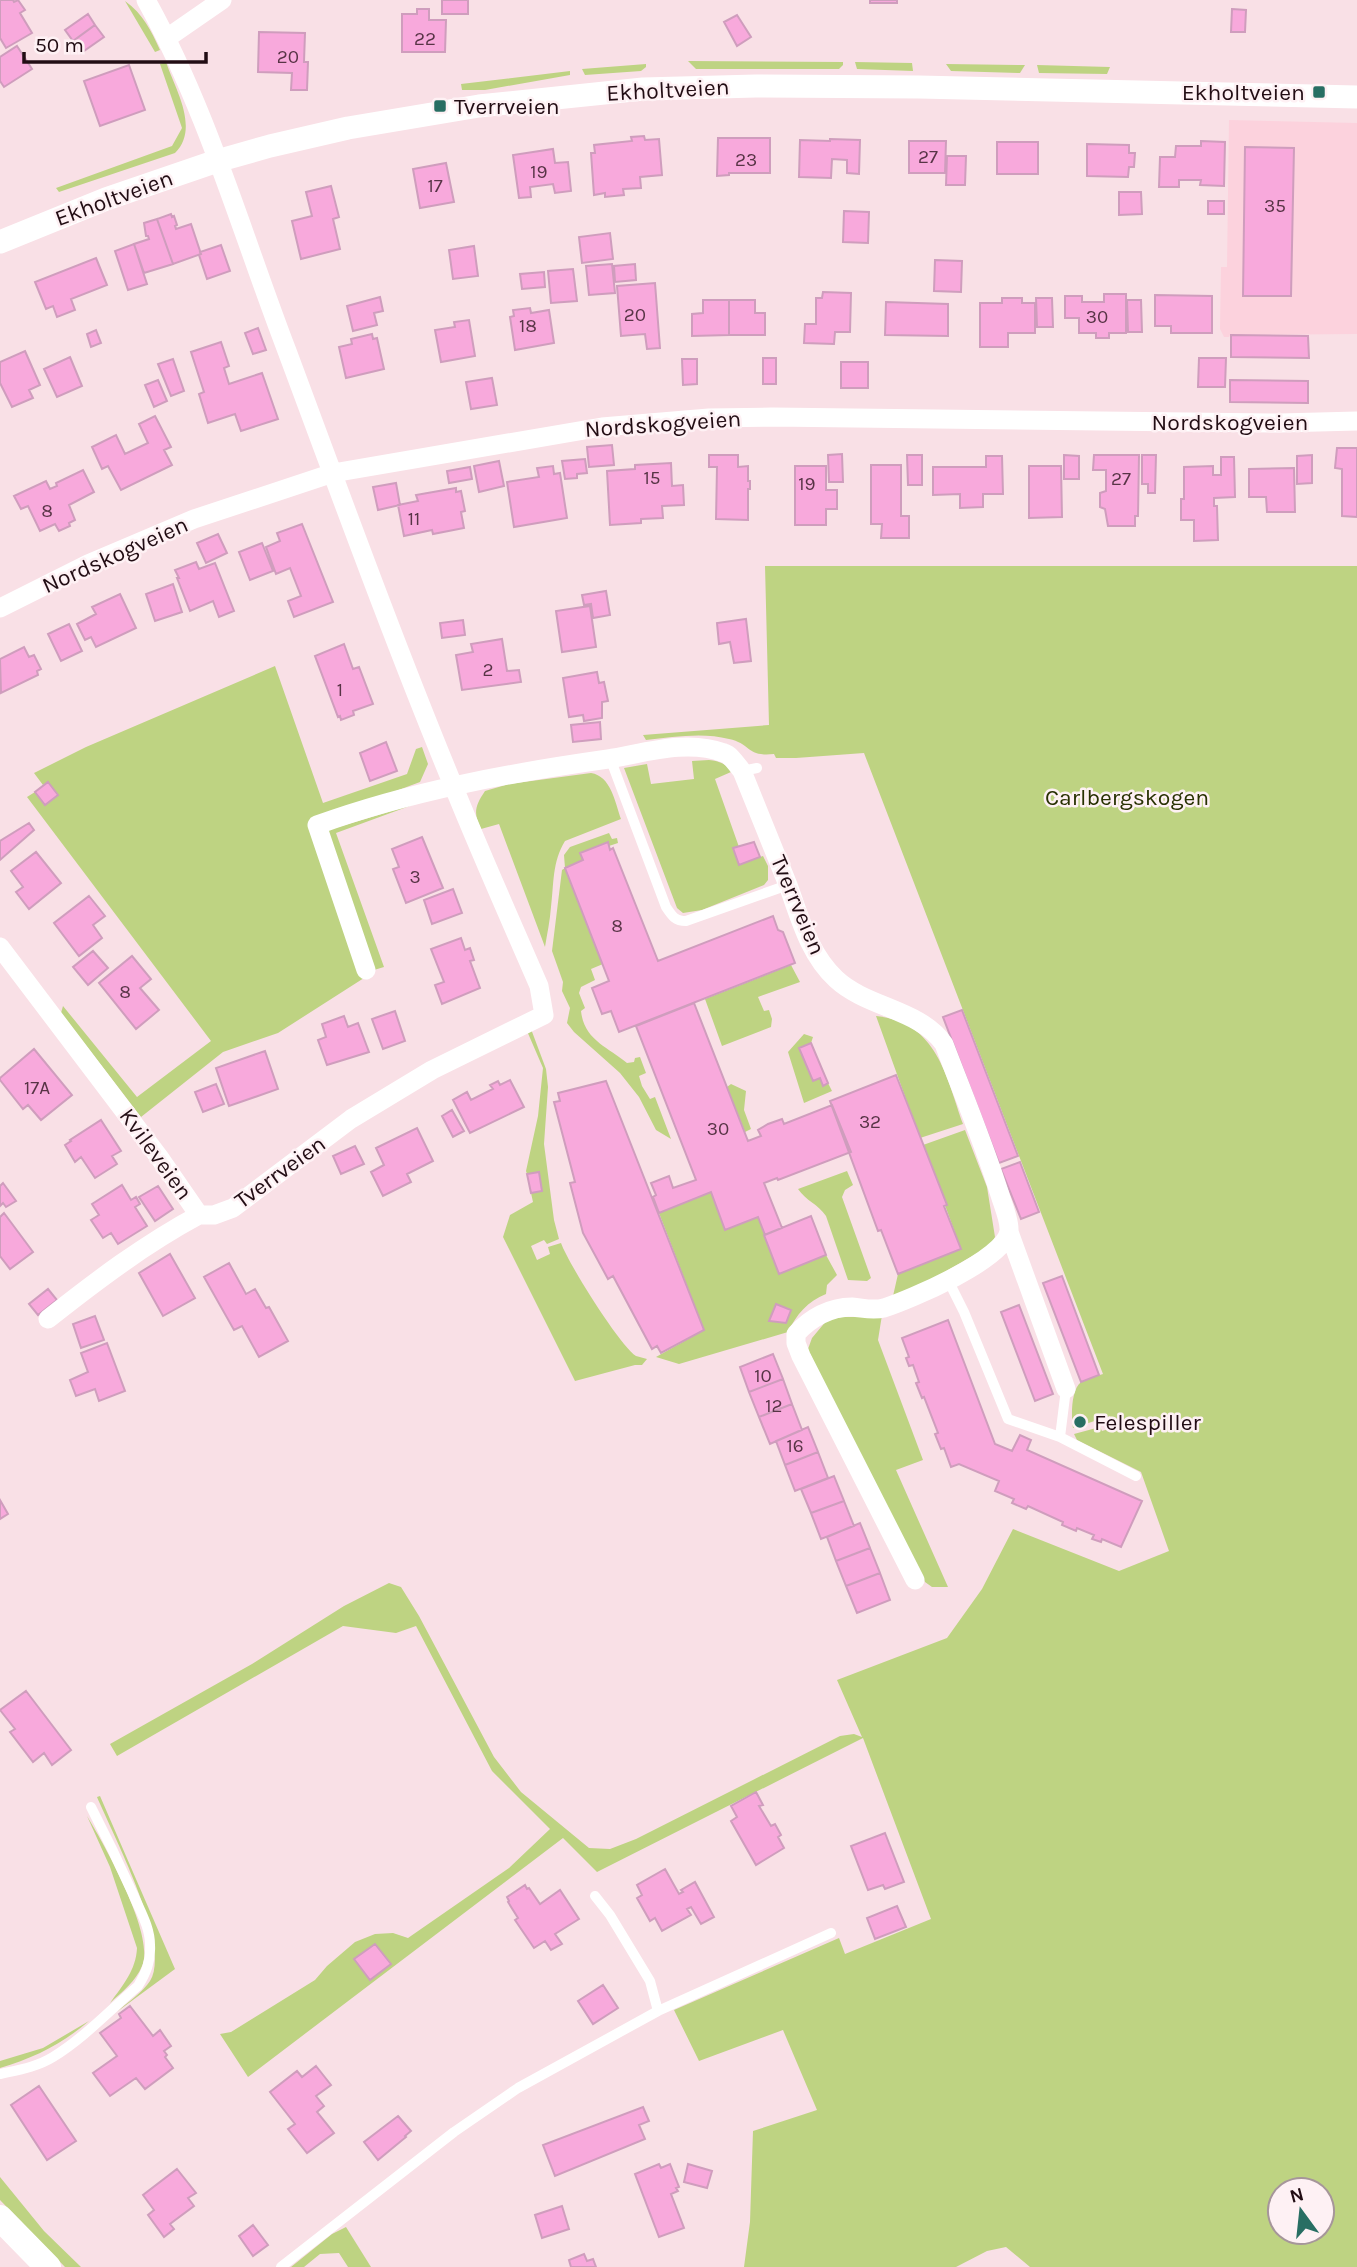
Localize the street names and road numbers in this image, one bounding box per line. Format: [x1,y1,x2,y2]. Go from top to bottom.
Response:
street label: Ekholtveien [606,73,730,107]
street label: Ekholtveien [51,164,177,232]
street label: Nordskogveien [584,405,742,443]
street label: Nordskogveien [1152,409,1308,436]
street label: Nordskogveien [38,511,192,599]
street label: Tverrveien [765,851,831,959]
street label: Kvileveien [114,1103,198,1205]
street label: Tverrveien [229,1130,331,1214]

